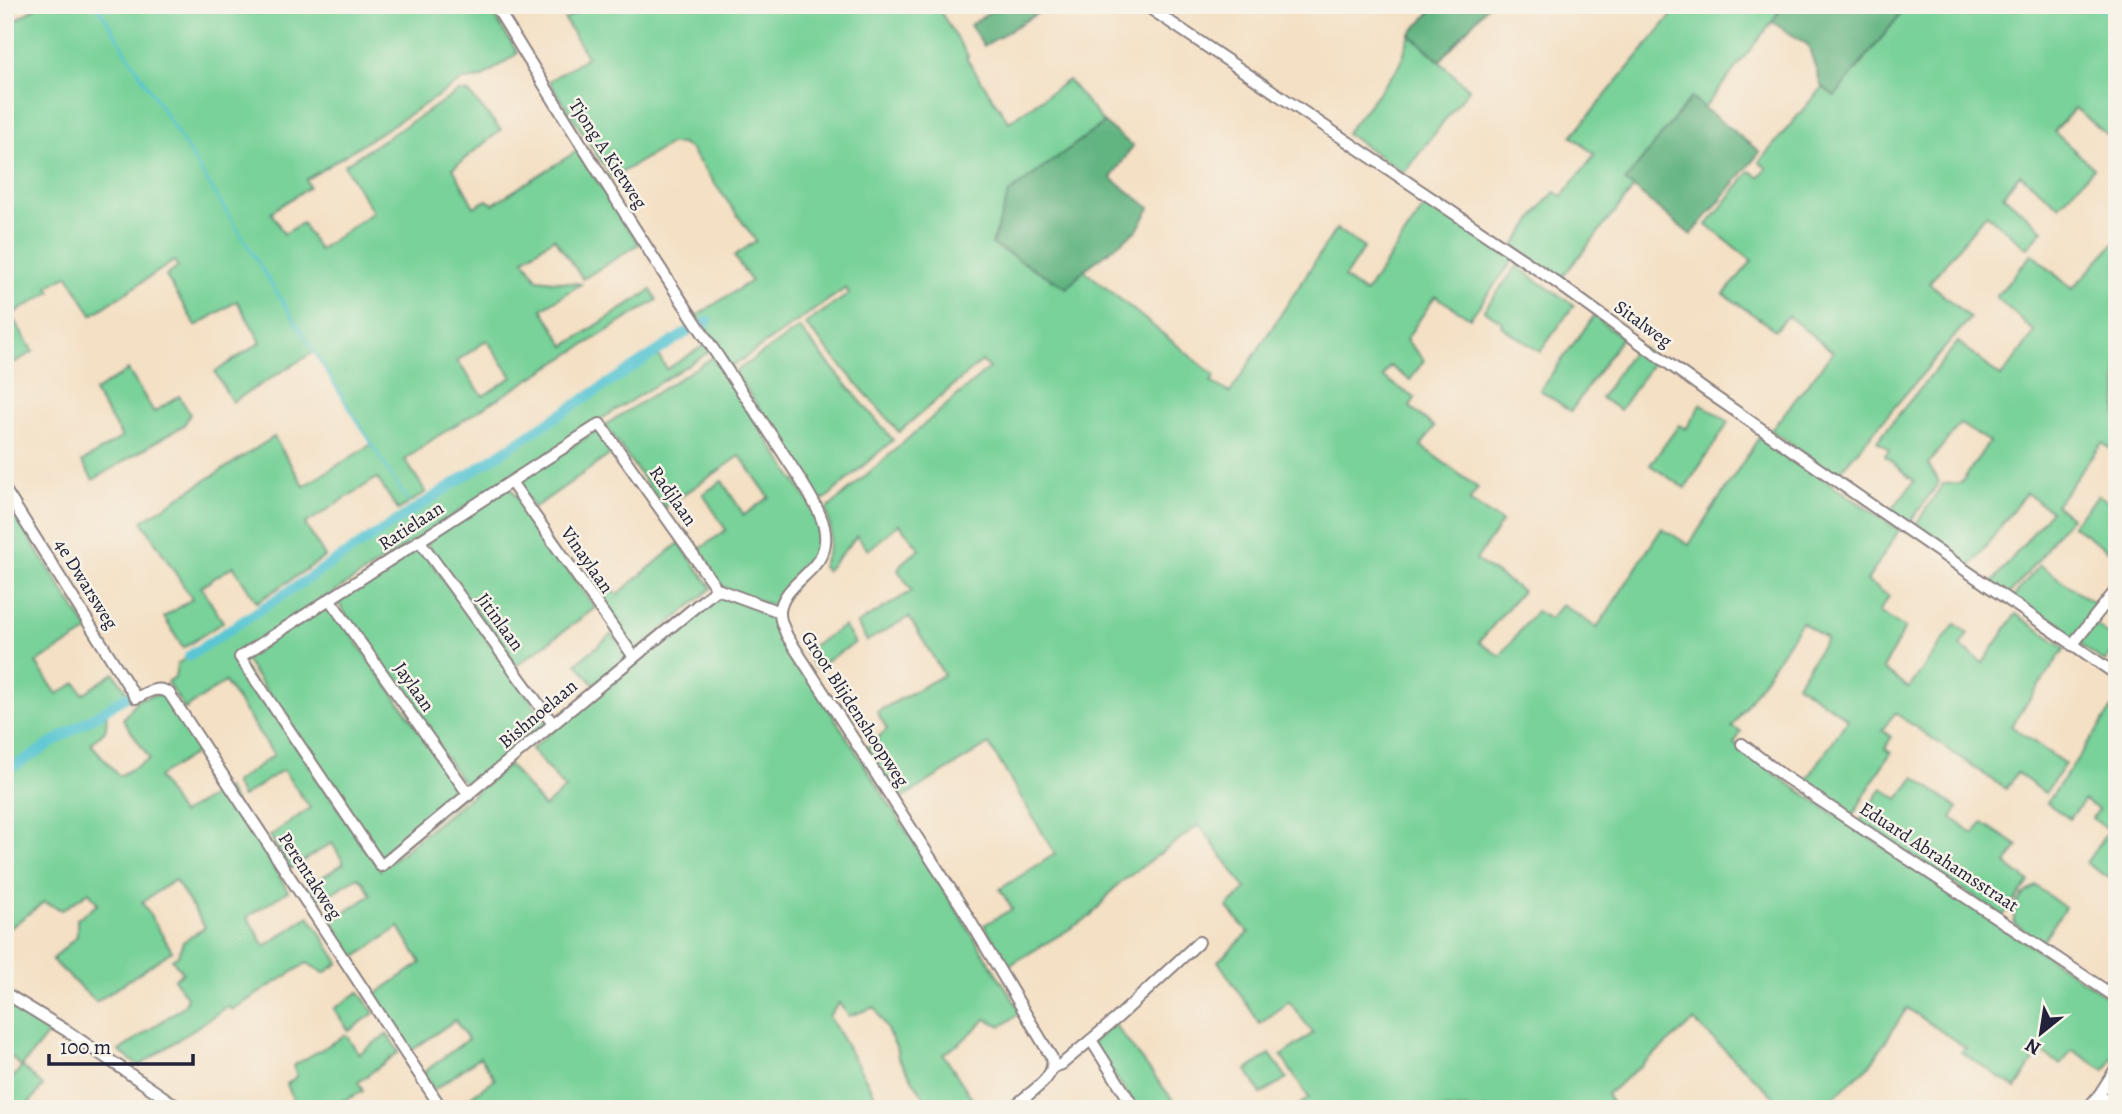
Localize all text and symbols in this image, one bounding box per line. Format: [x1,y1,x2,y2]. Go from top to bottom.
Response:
street label: Tjong A Kietweg [563,94,654,214]
street label: Sitalweg [1609,294,1678,354]
street label: Radjlaan [643,461,703,531]
street label: Ratielaan [373,495,449,557]
street label: Vinaylaan [554,520,620,599]
street label: 4e Dwarsweg [48,534,124,635]
street label: Jitinlaan [470,588,530,656]
street label: Groot Blijdenshoopweg [795,626,915,792]
street label: Jaylaan [387,657,441,717]
street label: Bishnoelaan [493,673,583,755]
street label: Eduard Abrahamsstraat [1854,796,2024,918]
street label: Perentakweg [272,827,348,925]
north arrow [2007,998,2076,1068]
scale bar [49,1023,192,1067]
text: N [2020,1032,2045,1062]
text: 100 m [60,1033,111,1061]

